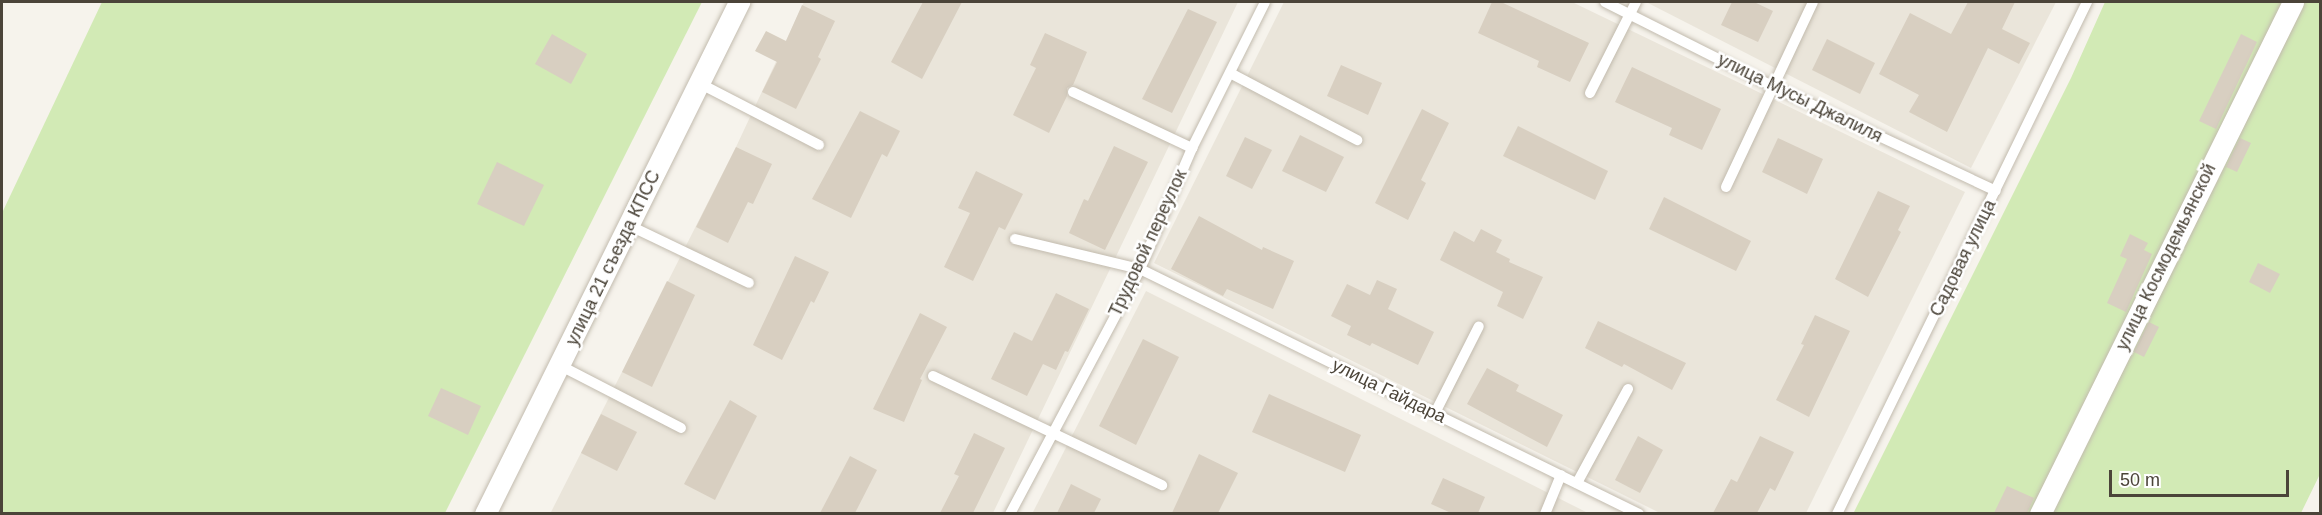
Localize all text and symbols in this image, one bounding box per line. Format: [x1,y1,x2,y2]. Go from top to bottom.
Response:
street label: улица Мусы Джалиля [1714,49,1886,147]
street label: улица Космодемьянской [2111,160,2221,354]
street label: Трудовой переулок [1104,166,1192,320]
street label: улица 21 съезда КПСС [561,167,665,349]
street label: Садовая улица [1925,196,2001,320]
street label: улица Гайдара [1329,354,1449,428]
scale bar [2112,458,2292,496]
text: 50 m [2120,470,2160,490]

